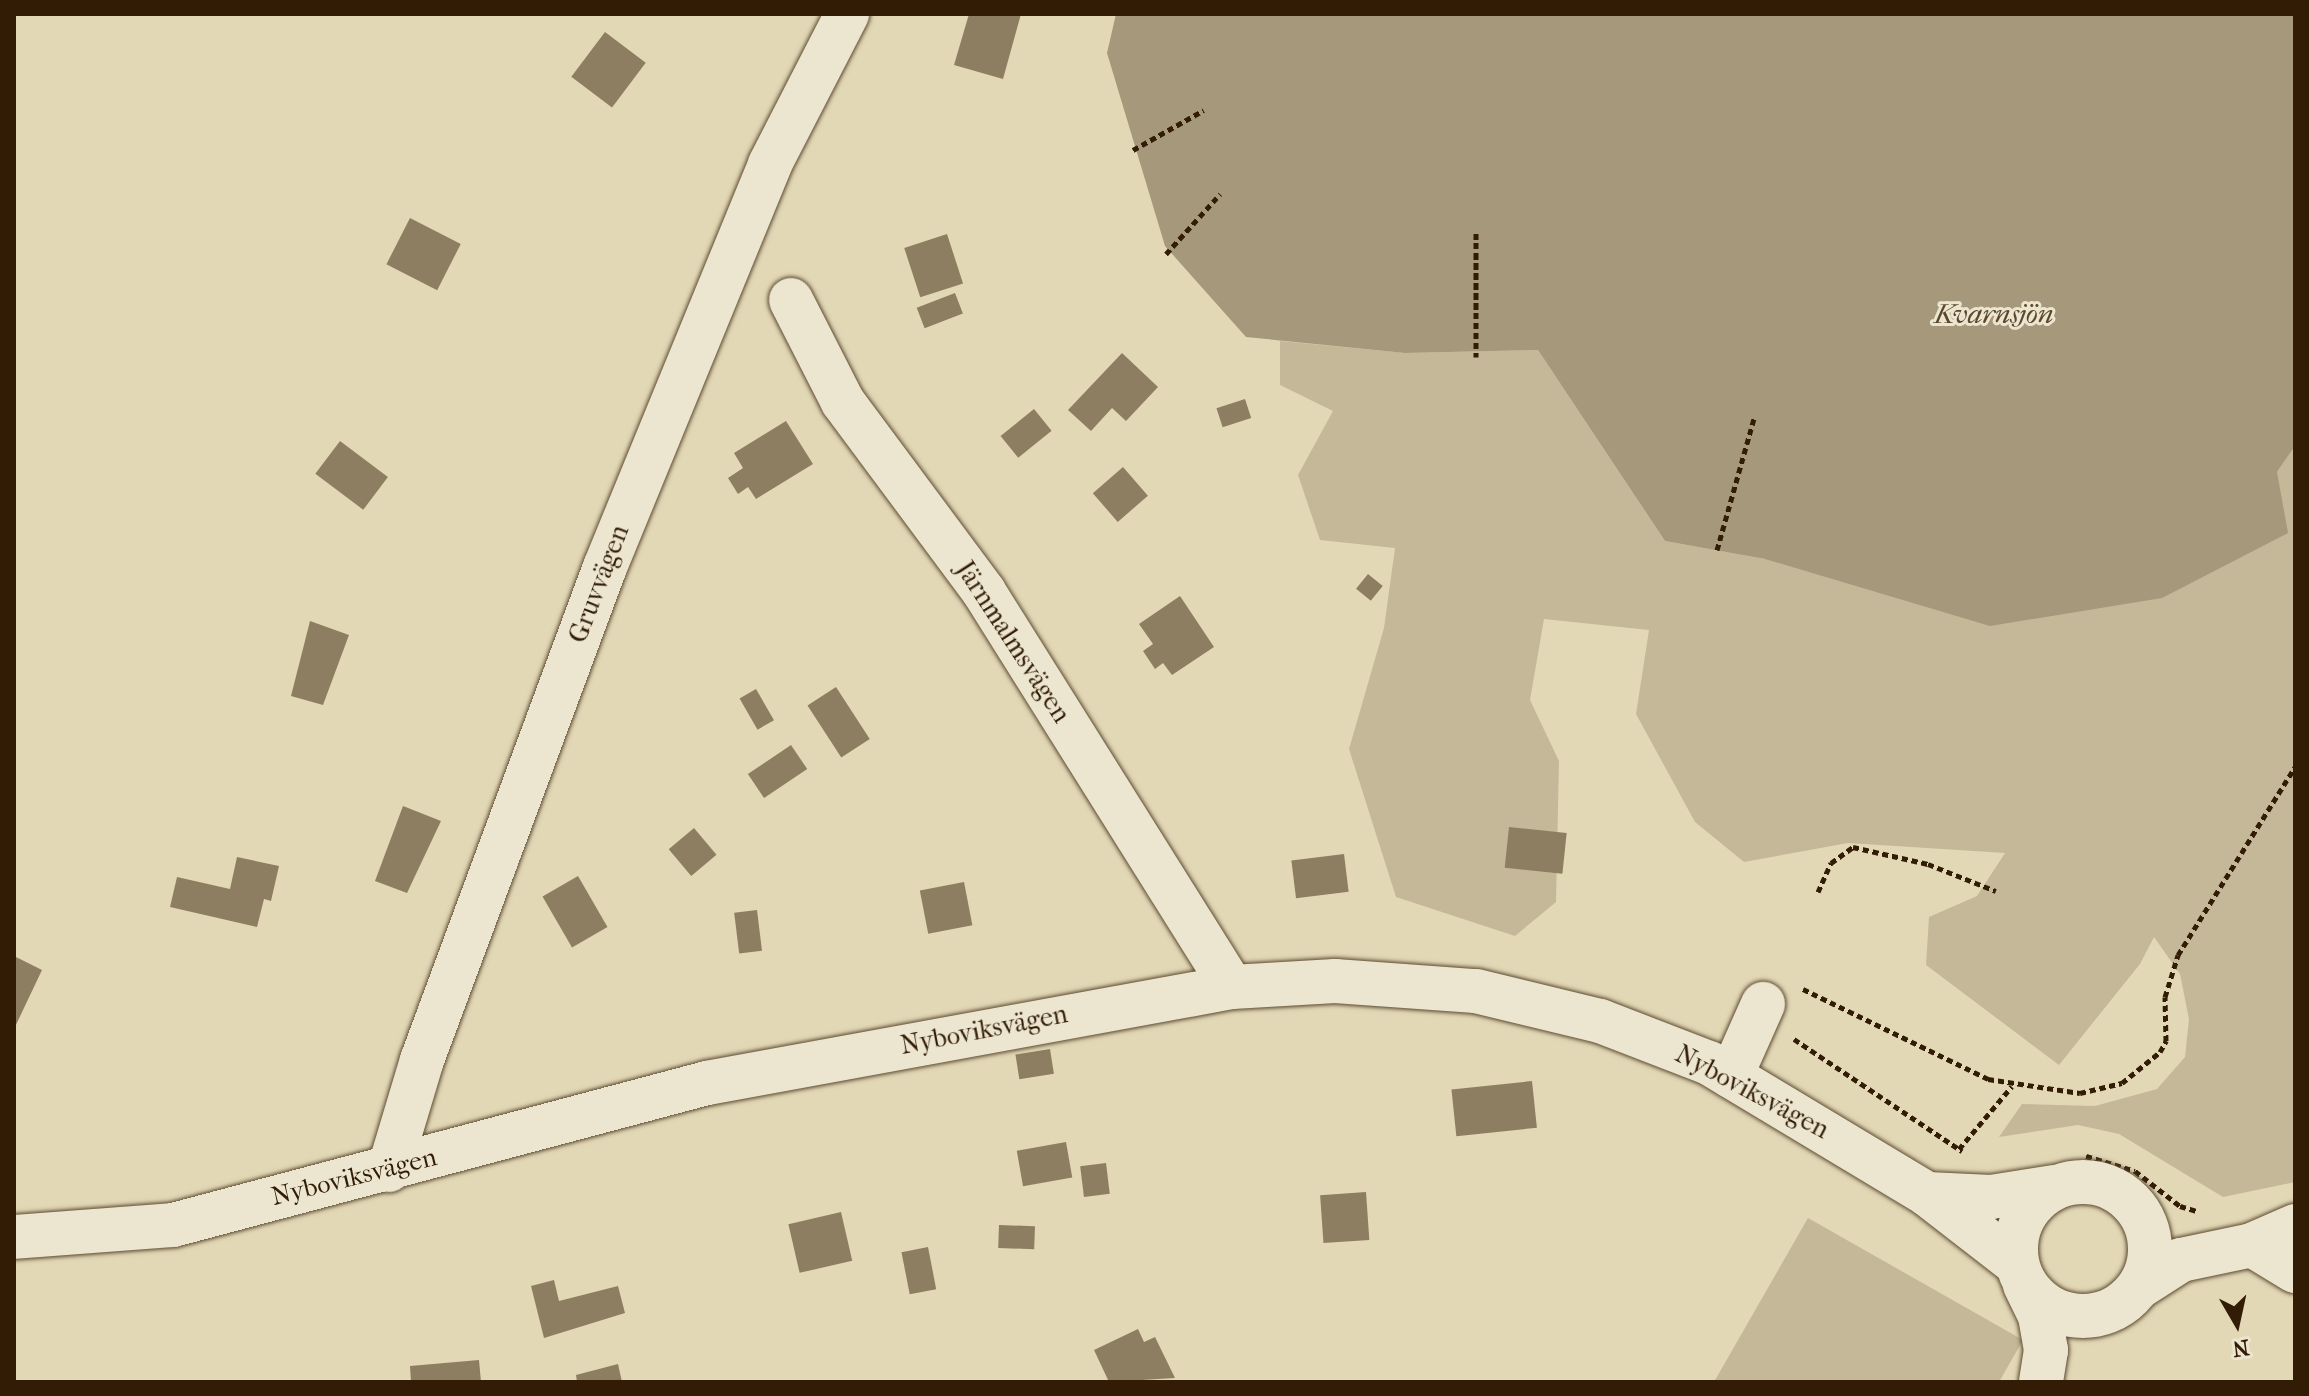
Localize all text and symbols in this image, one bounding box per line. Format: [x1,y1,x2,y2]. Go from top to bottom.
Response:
water label: Kvarnsjön [1935,297,2053,331]
street label: Gruvvägen [562,521,636,647]
street label: Järnmalmsvägen [949,555,1077,729]
street label: Nyboviksvägen [898,999,1070,1061]
street label: Nyboviksvägen [1670,1038,1834,1146]
street label: Nyboviksvägen [268,1141,440,1213]
north arrow [2197,1284,2277,1364]
text: N [2230,1334,2251,1362]

